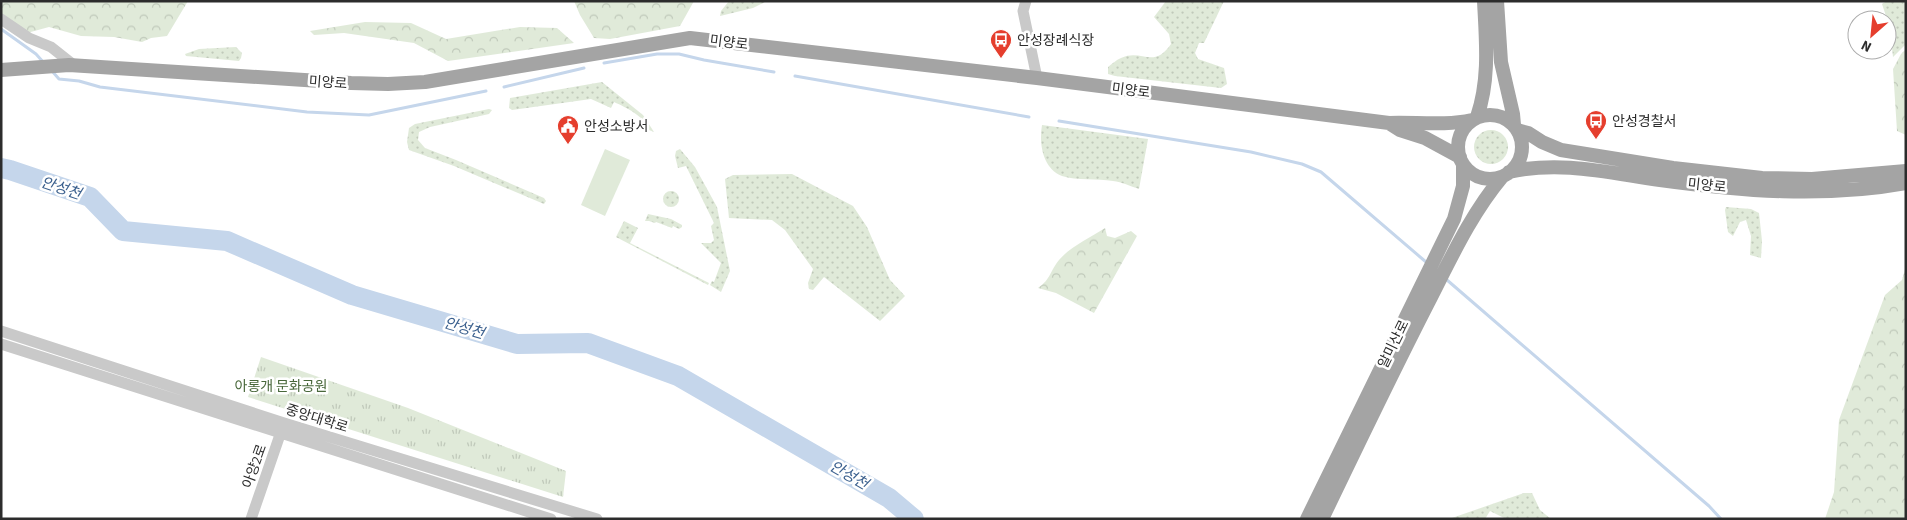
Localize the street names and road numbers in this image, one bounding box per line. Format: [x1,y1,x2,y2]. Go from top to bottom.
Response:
street label: 미양로 [708,31,749,55]
street label: 미양로 [308,72,348,94]
street label: 미양로 [1110,79,1151,103]
street label: 미양로 [1687,174,1727,198]
street label: 알미산로 [1374,317,1414,372]
street label: 중앙대학로 [283,400,351,438]
street label: 아양2로 [238,441,272,491]

